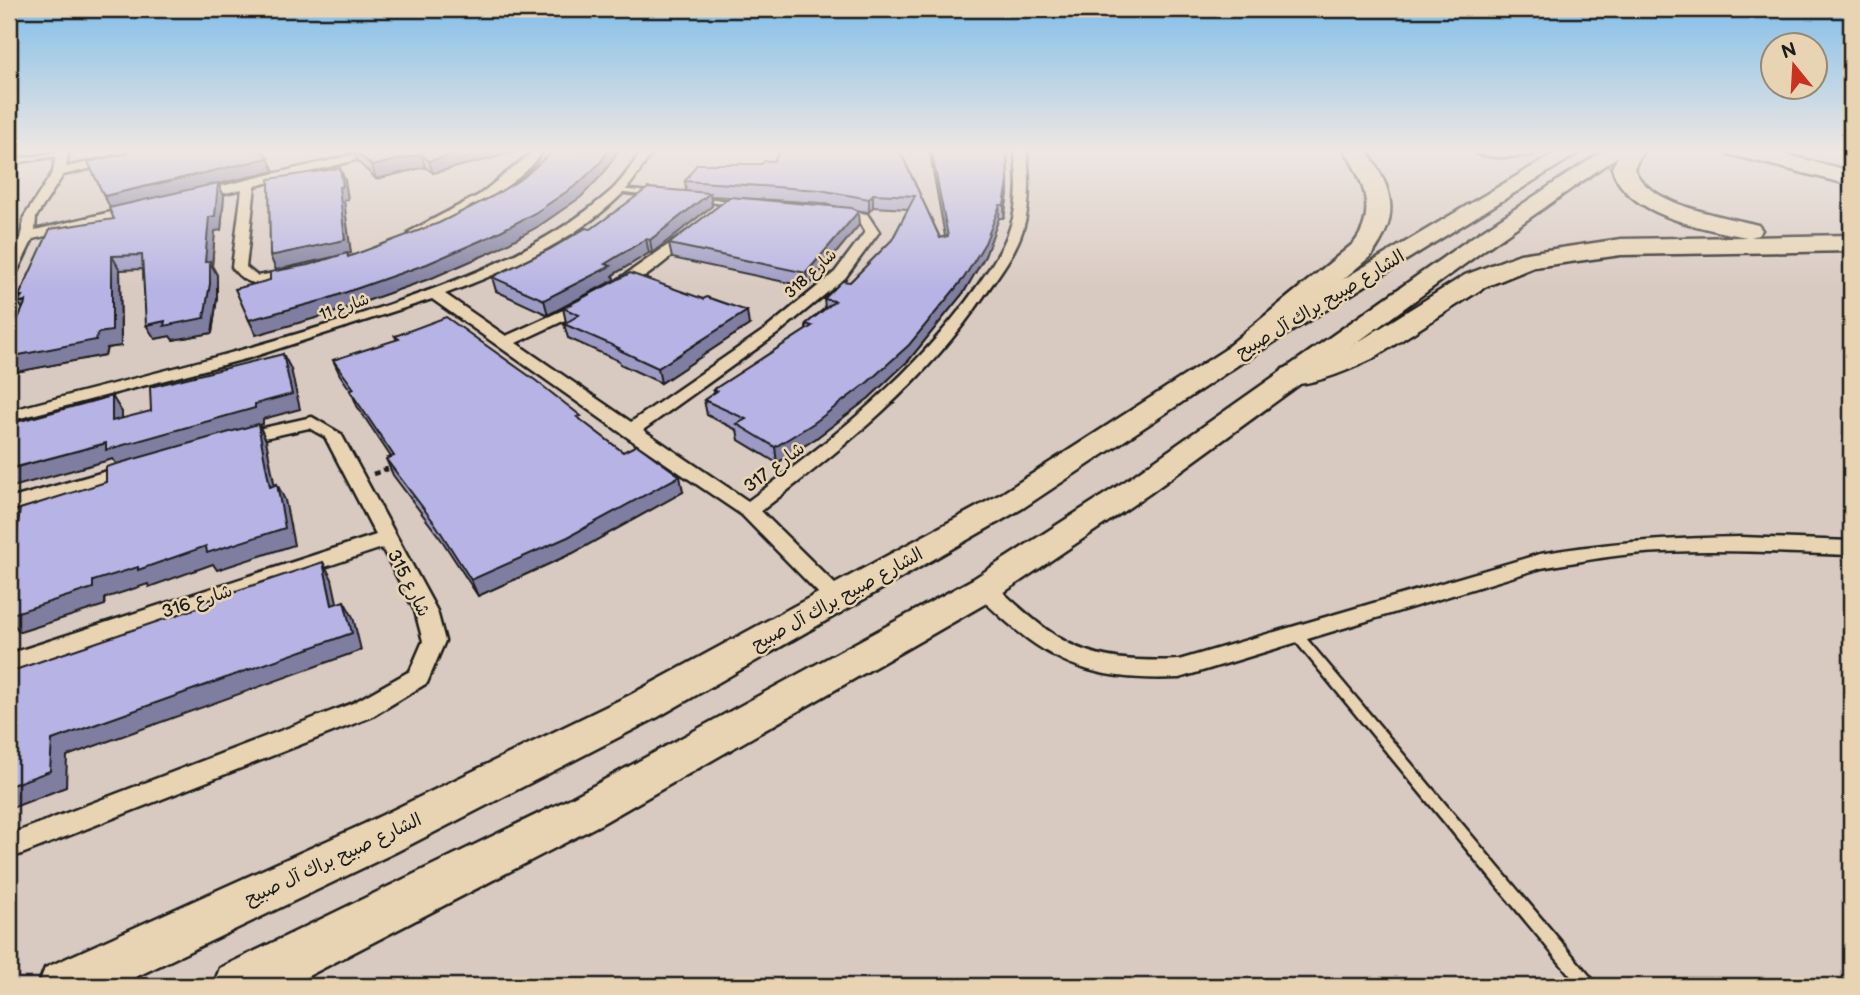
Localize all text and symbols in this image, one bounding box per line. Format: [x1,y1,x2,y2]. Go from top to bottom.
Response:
north arrow [1758,32,1828,102]
text: N [1779,38,1800,64]
street label: شارع 318 [781,245,842,304]
street label: الشارع صبيح براك آل صبيح [1232,246,1409,364]
street label: شارع 11 [317,290,372,326]
street label: شارع 317 [740,438,809,498]
street label: الشارع صبيح براك آل صبيح [748,544,927,656]
street label: شارع 315 [382,546,434,621]
street label: شارع 316 [159,580,235,624]
street label: الشارع صبيح براك آل صبيح [241,809,425,911]

